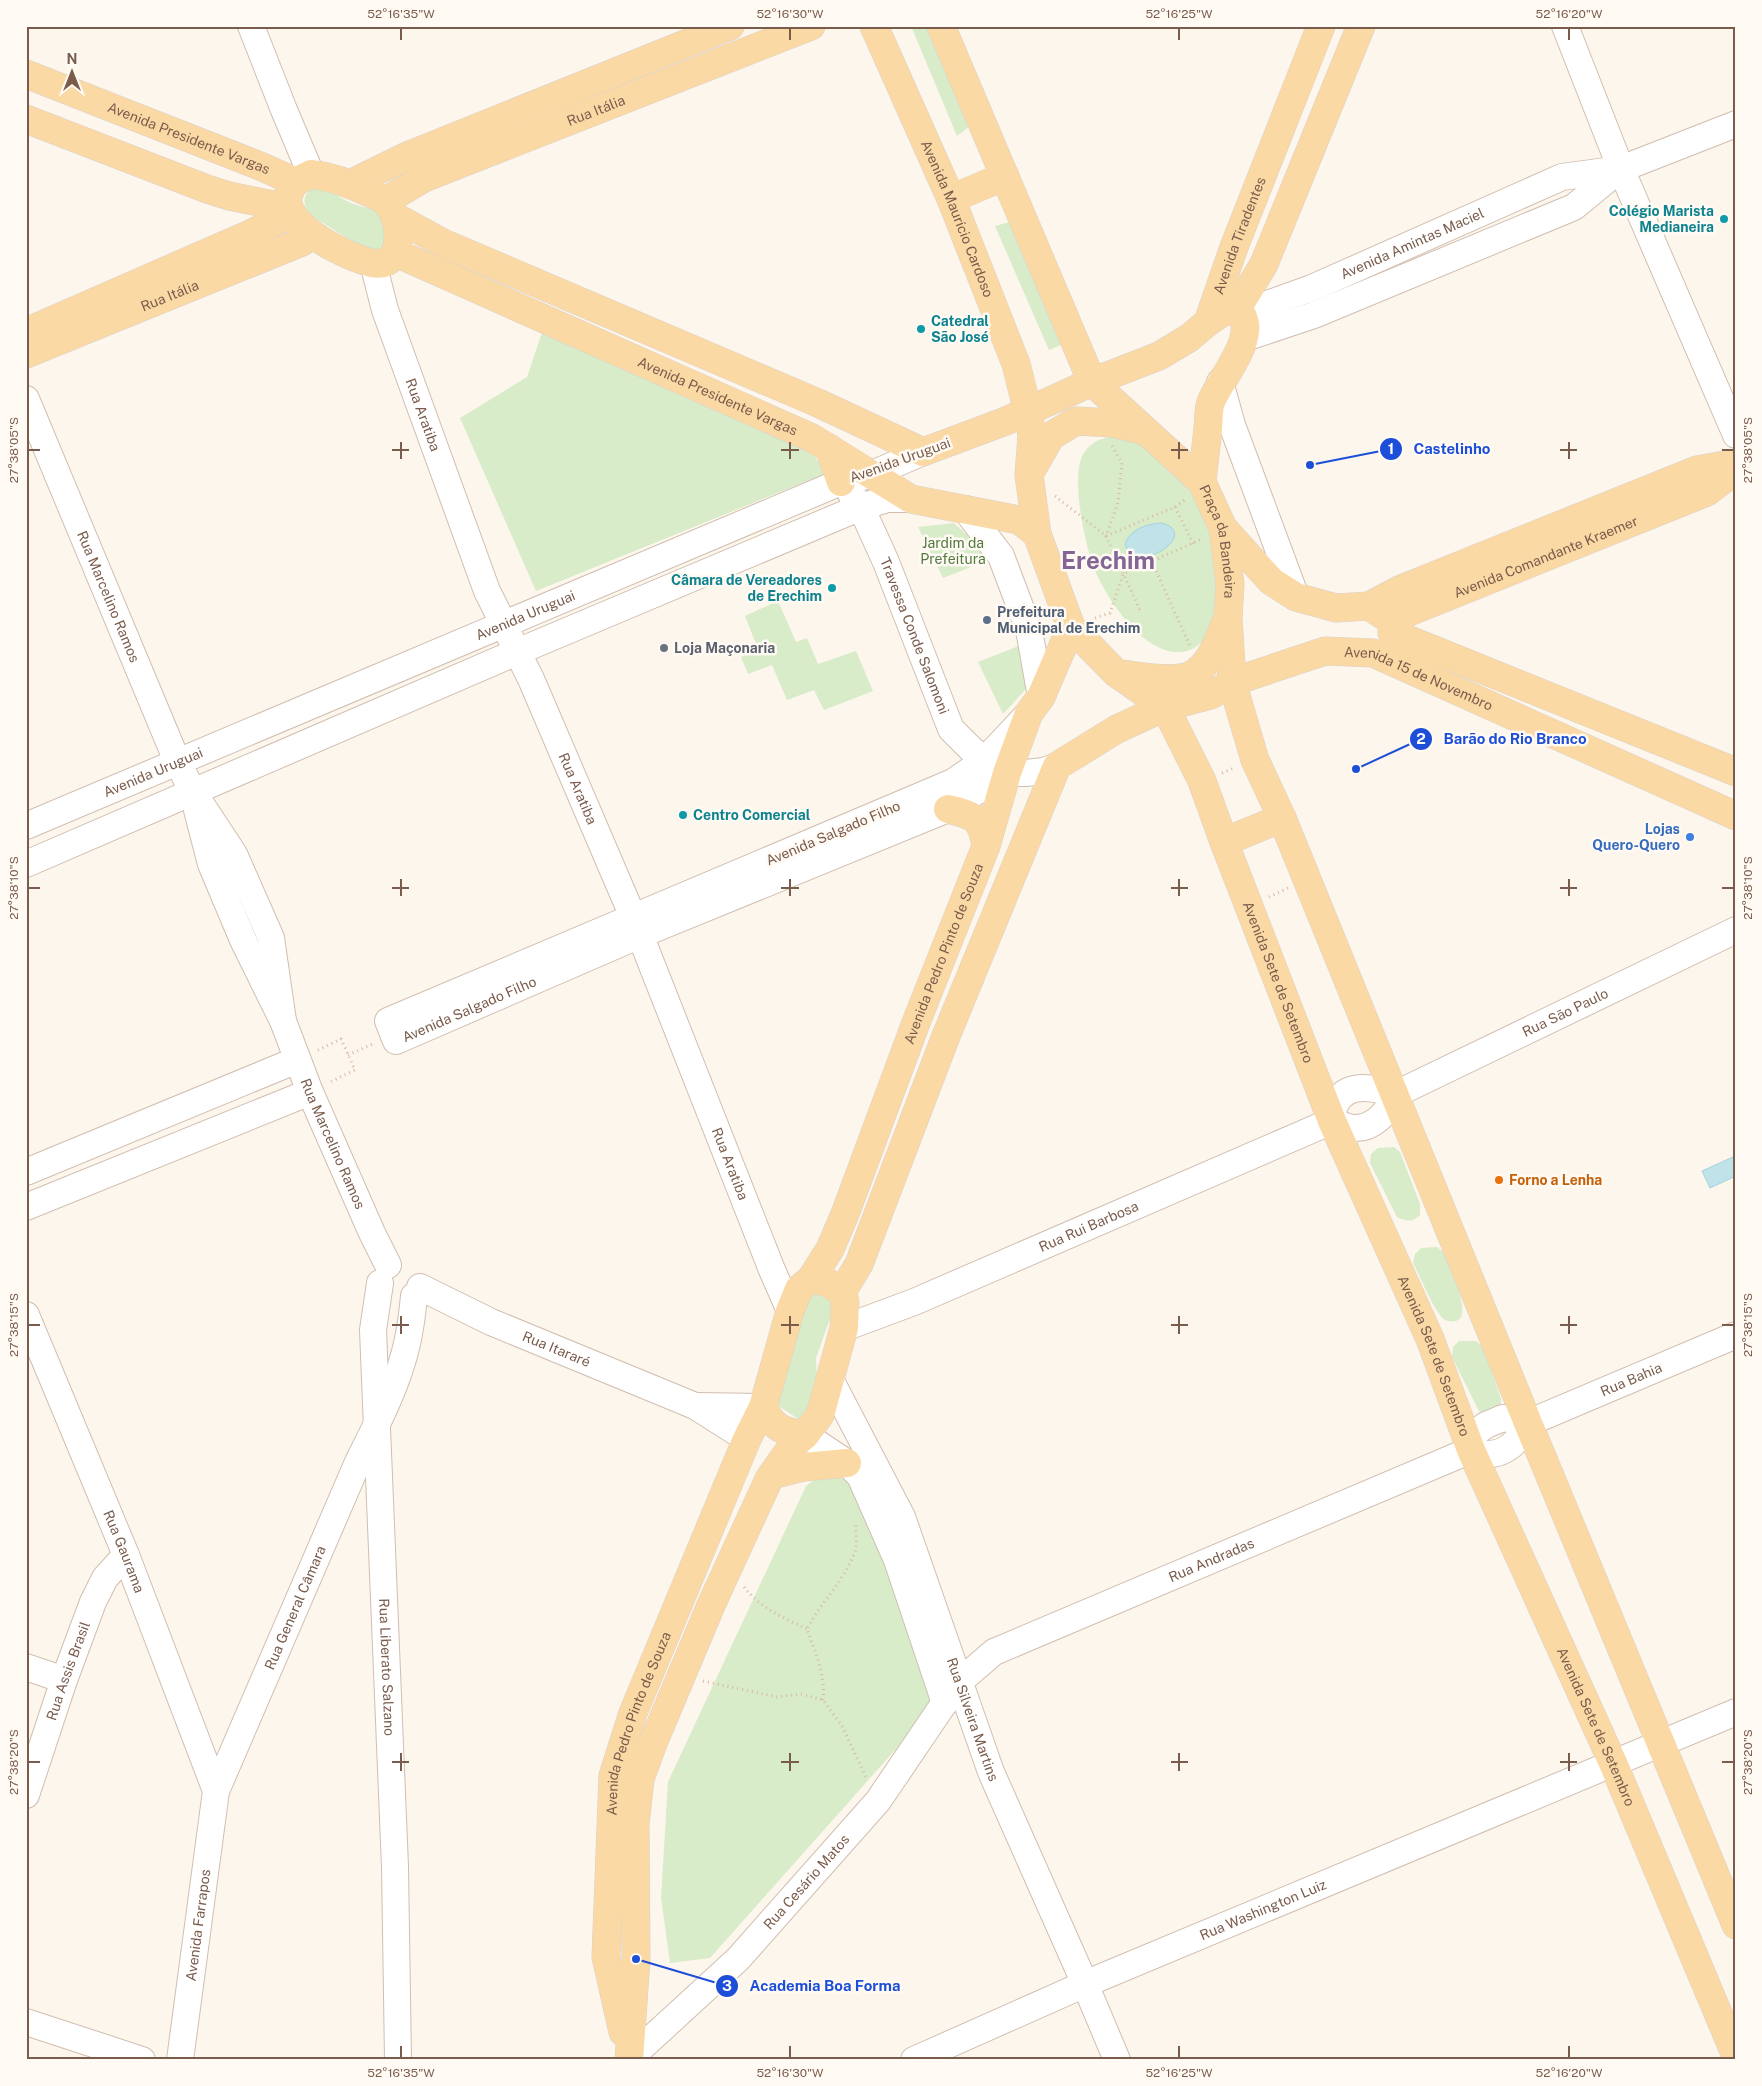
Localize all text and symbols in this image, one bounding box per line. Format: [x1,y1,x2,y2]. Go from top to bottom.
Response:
text: 52°16'35"W [367,7,435,21]
text: 52°16'30"W [756,7,824,21]
text: 52°16'25"W [1145,7,1213,21]
text: 52°16'20"W [1536,7,1603,21]
north arrow [48,48,98,98]
text: N [67,51,77,67]
street label: Rua Itália [565,92,627,129]
street label: Avenida Presidente Vargas [105,99,273,177]
street label: Avenida Maurício Cardoso [918,138,997,300]
street label: Avenida Tiradentes [1210,175,1269,296]
place label: Colégio Marista Medianeira [1609,203,1714,235]
street label: Avenida Amintas Maciel [1338,205,1486,282]
marker: Colégio Marista Medianeira [1718,213,1730,225]
street label: Rua Itália [138,277,201,315]
place label: Catedral São José [931,313,989,345]
marker: Catedral São José [915,323,927,335]
street label: Avenida Presidente Vargas [635,354,800,439]
street label: Rua Aratiba [403,376,444,453]
text: 27°38'05"S [7,417,21,483]
text: 27°38'05"S [1741,417,1755,483]
street label: Avenida Uruguai [847,434,953,486]
callout: Castelinho [1379,434,1500,464]
text: 1 [1388,440,1394,457]
text: Castelinho [1414,440,1491,457]
street label: Praça da Bandeira [1196,482,1238,599]
street label: Avenida Comandante Kraemer [1451,513,1640,601]
street label: Rua Marcelino Ramos [74,528,143,665]
park label: Jardim da Prefeitura [920,535,986,567]
district label: Erechim [1061,546,1155,574]
street label: Travessa Conde Salomoni [877,555,952,716]
place label: Câmara de Vereadores de Erechim [671,572,822,604]
marker: Câmara de Vereadores de Erechim [826,582,838,594]
street label: Avenida Uruguai [473,587,577,643]
place label: Prefeitura Municipal de Erechim [997,604,1140,636]
marker: Prefeitura Municipal de Erechim [981,614,993,626]
place label: Loja Maçonaria [674,640,775,656]
marker: Loja Maçonaria [658,642,670,654]
street label: Avenida 15 de Novembro [1344,644,1495,714]
callout: Barão do Rio Branco [1408,724,1597,754]
text: 2 [1416,730,1426,747]
text: Barão do Rio Branco [1443,730,1587,747]
street label: Avenida Uruguai [101,744,205,800]
street label: Rua Aratiba [556,750,600,827]
street label: Avenida Salgado Filho [763,797,903,869]
place label: Centro Comercial [693,807,811,823]
marker: Centro Comercial [677,809,689,821]
place label: Lojas Quero-Quero [1592,821,1680,853]
marker: Lojas Quero-Quero [1684,831,1696,843]
text: 27°38'10"S [7,856,21,920]
text: 27°38'10"S [1741,856,1755,920]
street label: Avenida Pedro Pinto de Souza [901,861,986,1046]
street label: Avenida Sete de Setembro [1240,899,1317,1065]
street label: Avenida Salgado Filho [400,973,539,1045]
street label: Rua São Paulo [1520,985,1611,1040]
street label: Rua Marcelino Ramos [298,1076,368,1211]
street label: Rua Aratiba [709,1125,752,1202]
place label: Forno a Lenha [1509,1172,1602,1188]
marker: Forno a Lenha [1493,1174,1505,1186]
street label: Rua Rui Barbosa [1036,1198,1141,1255]
street label: Avenida Sete de Setembro [1394,1273,1473,1438]
text: 27°38'15"S [7,1293,21,1357]
text: 27°38'15"S [1741,1293,1755,1357]
street label: Rua Itararé [520,1328,593,1370]
street label: Rua Bahia [1598,1359,1664,1399]
street label: Rua Gaurama [100,1508,148,1595]
street label: Rua Andradas [1166,1535,1256,1585]
street label: Rua General Câmara [261,1543,329,1672]
street label: Rua Liberato Salzano [376,1598,398,1736]
street label: Rua Assis Brasil [43,1619,93,1722]
street label: Avenida Pedro Pinto de Souza [603,1629,674,1816]
street label: Avenida Sete de Setembro [1554,1645,1638,1809]
street label: Rua Silveira Martins [944,1655,1002,1784]
text: 27°38'20"S [7,1729,21,1795]
text: 27°38'20"S [1741,1729,1755,1795]
street label: Rua Cesário Matos [760,1831,853,1933]
street label: Avenida Farrapos [183,1868,213,1982]
street label: Rua Washington Luiz [1197,1876,1329,1943]
callout: Academia Boa Forma [715,1971,910,2001]
text: 3 [722,1977,732,1994]
text: Academia Boa Forma [750,1977,900,1994]
text: 52°16'35"W [367,2066,435,2080]
text: 52°16'30"W [756,2066,824,2080]
text: 52°16'25"W [1145,2066,1213,2080]
text: 52°16'20"W [1536,2066,1603,2080]

